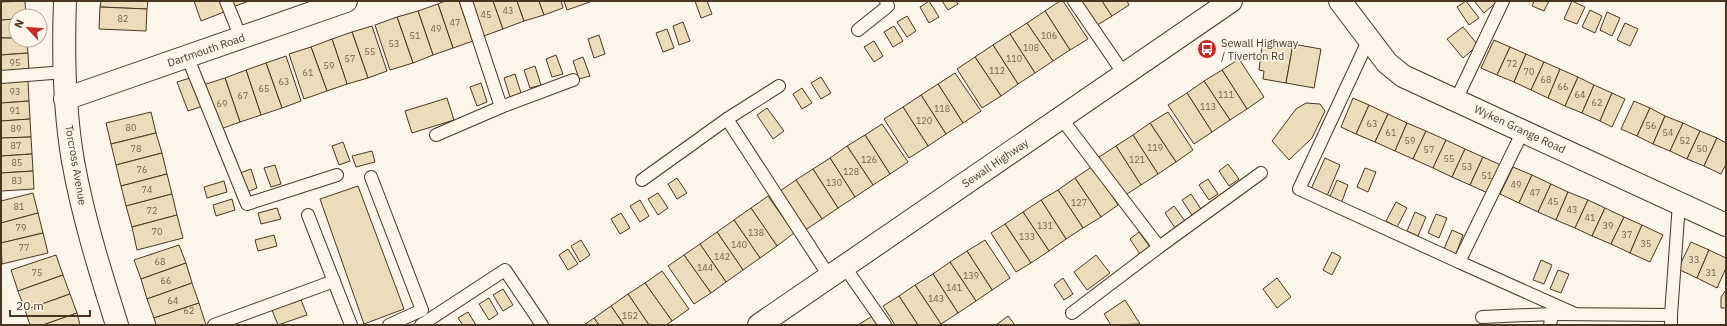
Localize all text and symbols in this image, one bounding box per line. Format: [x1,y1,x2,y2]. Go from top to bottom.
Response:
house number: 43 [503,5,513,16]
north arrow [8,8,48,48]
house number: 45 [481,9,491,20]
house number: 82 [118,13,128,24]
text: N [11,17,27,30]
house number: 47 [450,17,460,28]
house number: 49 [431,23,441,34]
street label: Dartmouth Road [165,30,247,70]
house number: 51 [410,30,420,41]
house number: 106 [1041,30,1057,41]
place label: Sewall Highway / Tiverton Rd [1221,36,1299,63]
house number: 53 [389,38,399,49]
bus stop icon: Sewall Highway / Tiverton Rd [1196,38,1218,60]
house number: 108 [1023,42,1039,53]
house number: 55 [365,46,375,57]
house number: 57 [345,53,355,64]
house number: 110 [1006,53,1022,64]
house number: 95 [10,57,20,68]
house number: 72 [1507,58,1517,69]
house number: 59 [324,60,334,71]
house number: 112 [989,65,1005,76]
house number: 70 [1524,66,1534,77]
house number: 61 [303,67,313,78]
house number: 68 [1541,74,1551,85]
house number: 63 [279,76,289,87]
house number: 66 [1558,81,1568,92]
house number: 65 [259,83,269,94]
house number: 93 [10,86,20,97]
house number: 111 [1218,89,1234,100]
house number: 64 [1575,89,1585,100]
house number: 67 [238,90,248,101]
house number: 62 [1592,97,1602,108]
house number: 69 [217,98,227,109]
house number: 113 [1200,101,1216,112]
street label: Wyken Grange Road [1472,102,1568,156]
house number: 118 [934,103,950,114]
house number: 91 [10,105,20,116]
house number: 120 [916,115,932,126]
house number: 63 [1367,118,1377,129]
house number: 56 [1646,120,1656,131]
house number: 80 [126,122,136,133]
house number: 89 [11,123,21,134]
street label: Torcross Avenue [62,124,90,206]
house number: 61 [1386,127,1396,138]
house number: 54 [1663,127,1673,138]
street label: Sewall Highway [959,135,1031,190]
house number: 59 [1405,135,1415,146]
house number: 52 [1680,135,1690,146]
house number: 87 [11,140,21,151]
house number: 119 [1147,142,1163,153]
house number: 78 [131,143,141,154]
house number: 50 [1697,143,1707,154]
house number: 57 [1424,144,1434,155]
house number: 55 [1444,153,1454,164]
house number: 126 [861,154,877,165]
house number: 121 [1129,154,1145,165]
house number: 85 [12,157,22,168]
house number: 53 [1462,161,1472,172]
house number: 76 [137,164,147,175]
house number: 128 [843,166,859,177]
house number: 51 [1482,170,1492,181]
house number: 83 [12,175,22,186]
house number: 130 [826,177,842,188]
house number: 49 [1511,179,1521,190]
house number: 74 [142,184,152,195]
house number: 47 [1530,187,1540,198]
house number: 45 [1548,196,1558,207]
house number: 127 [1071,197,1087,208]
house number: 81 [14,201,24,212]
house number: 43 [1567,204,1577,215]
house number: 72 [147,205,157,216]
house number: 41 [1585,212,1595,223]
house number: 131 [1037,220,1053,231]
house number: 39 [1603,220,1613,231]
house number: 79 [16,222,26,233]
house number: 70 [152,226,162,237]
house number: 138 [748,227,764,238]
house number: 37 [1622,229,1632,240]
house number: 133 [1019,231,1035,242]
house number: 35 [1641,238,1651,249]
house number: 140 [731,239,747,250]
house number: 77 [19,242,29,253]
house number: 142 [714,251,730,262]
house number: 33 [1689,254,1699,265]
house number: 68 [155,256,165,267]
house number: 144 [697,262,713,273]
house number: 75 [32,267,42,278]
house number: 31 [1706,267,1716,278]
house number: 139 [963,270,979,281]
house number: 66 [161,275,171,286]
house number: 141 [946,282,962,293]
scale bar [10,292,90,318]
house number: 143 [928,293,944,304]
house number: 64 [168,295,178,306]
text: 20 m [16,298,44,313]
house number: 62 [184,305,194,316]
house number: 152 [622,310,638,321]

